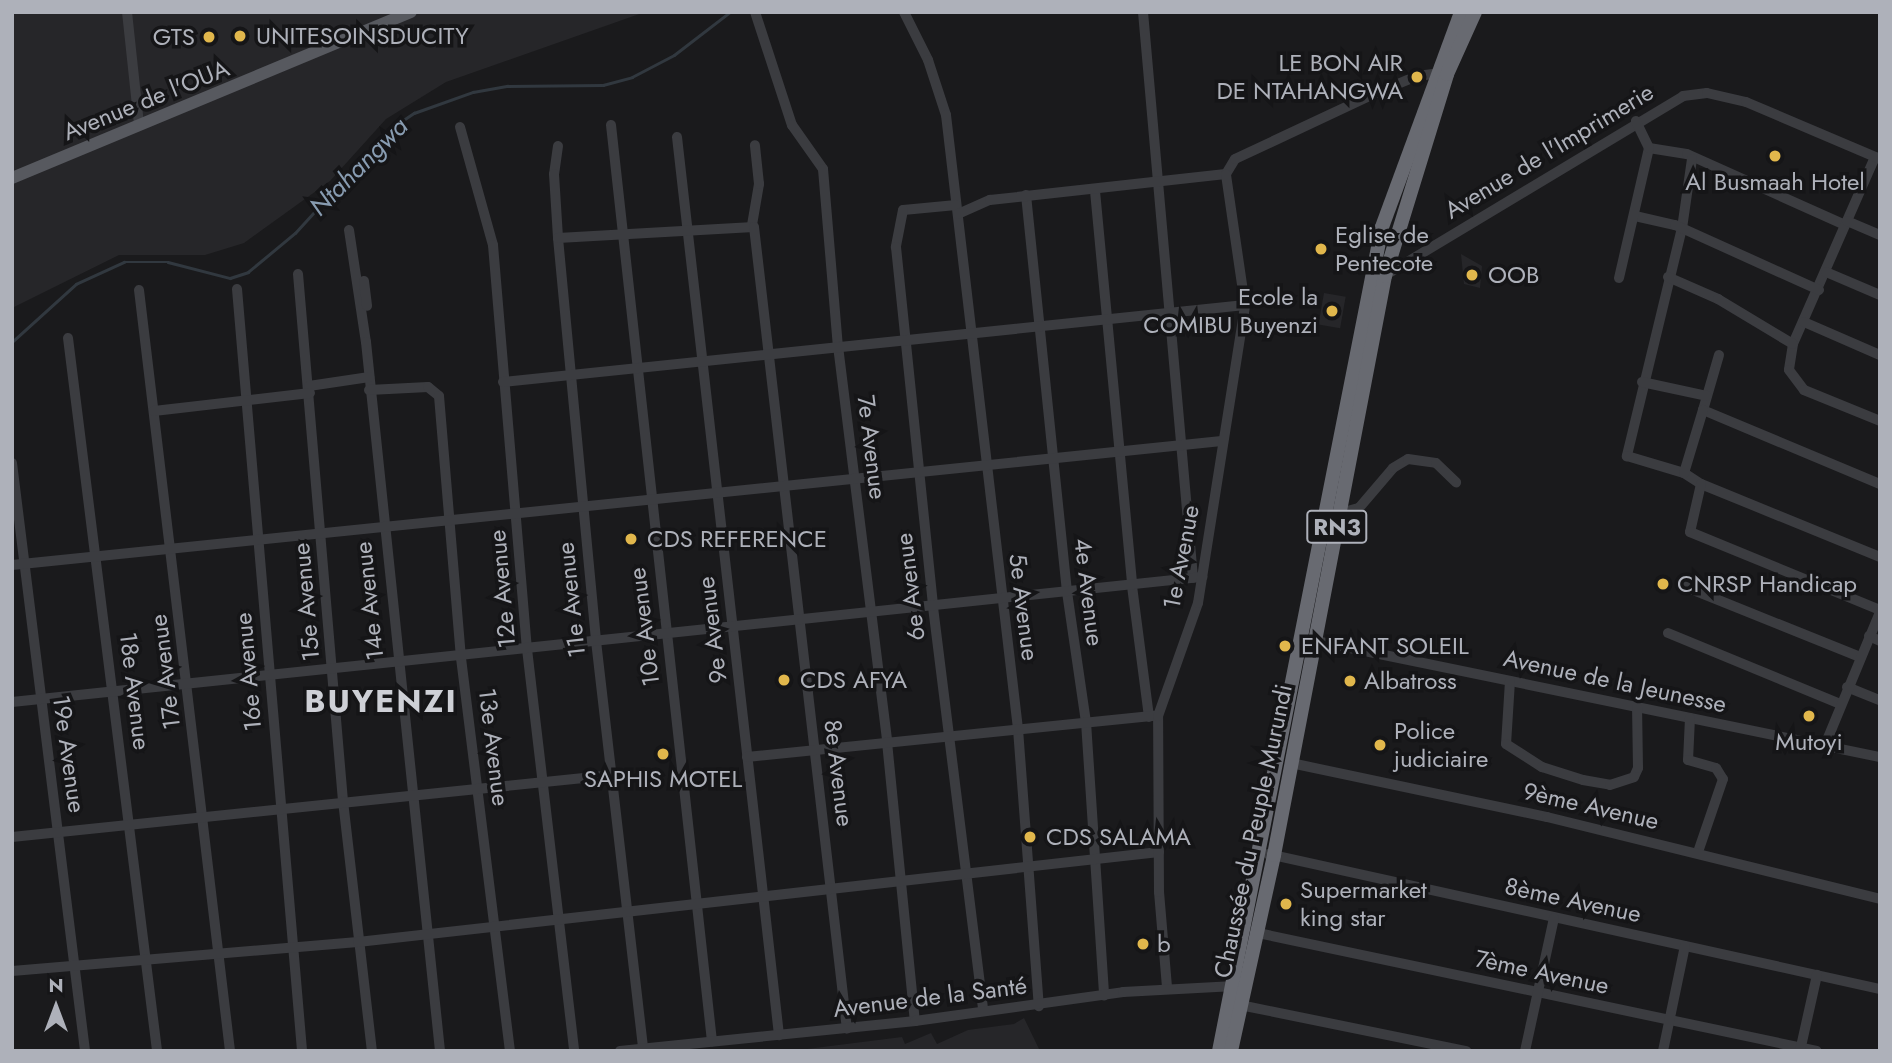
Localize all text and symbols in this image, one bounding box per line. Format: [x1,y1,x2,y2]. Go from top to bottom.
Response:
place label: UNITESOINSDUCITY [256,22,469,50]
place label: GTS [153,23,195,51]
marker: UNITESOINSDUCITY [230,26,250,46]
marker: GTS [201,29,217,45]
place label: LE BON AIR DE NTAHANGWA [1216,49,1403,105]
street label: Avenue de l'OUA [59,54,233,146]
marker: LE BON AIR DE NTAHANGWA [1409,69,1425,85]
street label: Avenue de l'Imprimerie [1439,77,1659,225]
water label: Ntahangwa [303,111,415,223]
marker: Al Busmaah Hotel [1767,148,1783,164]
place label: Al Busmaah Hotel [1685,168,1865,196]
place label: Eglise de Pentecote [1335,221,1433,277]
marker: Eglise de Pentecote [1313,241,1329,257]
place label: OOB [1488,261,1539,289]
marker: OOB [1462,265,1482,285]
place label: Ecole la COMIBU Buyenzi [1143,283,1318,339]
marker: Ecole la COMIBU Buyenzi [1324,303,1340,319]
street label: 7e Avenue [851,393,893,501]
street label: 1e Avenue [1157,503,1205,611]
road number: RN3 [1306,508,1368,547]
place label: CDS REFERENCE [647,525,827,553]
street label: 12e Avenue [482,529,522,649]
marker: CDS REFERENCE [621,529,641,549]
street label: 6e Avenue [889,532,931,642]
street label: 4e Avenue [1068,536,1110,648]
street label: 14e Avenue [348,540,390,662]
street label: 11e Avenue [551,541,591,659]
street label: 15e Avenue [286,542,326,662]
street label: 5e Avenue [1003,552,1045,662]
street label: 10e Avenue [622,566,666,688]
place label: CNRSP Handicap [1677,570,1857,598]
street label: 9e Avenue [691,575,733,685]
marker: CNRSP Handicap [1655,576,1671,592]
street label: 16e Avenue [228,611,268,733]
street label: 17e Avenue [144,613,186,731]
street label: 18e Avenue [114,631,156,751]
place label: ENFANT SOLEIL [1301,632,1469,660]
marker: ENFANT SOLEIL [1275,636,1295,656]
street label: Avenue de la Jeunesse [1501,643,1729,719]
place label: CDS AFYA [800,666,907,694]
place label: Albatross [1364,667,1457,695]
marker: CDS AFYA [774,670,794,690]
marker: Albatross [1342,673,1358,689]
district label: BUYENZI [305,682,457,720]
street label: Chaussée du Peuple Murundi [1208,682,1298,980]
street label: 13e Avenue [473,687,515,807]
street label: 19e Avenue [47,693,91,815]
marker: Mutoyi [1801,708,1817,724]
place label: Police judiciaire [1394,717,1488,773]
street label: 8e Avenue [818,718,860,828]
place label: Mutoyi [1775,728,1843,756]
marker: Police judiciaire [1372,737,1388,753]
marker: SAPHIS MOTEL [655,746,671,762]
place label: SAPHIS MOTEL [584,765,742,793]
street label: 9ème Avenue [1520,776,1662,836]
place label: CDS SALAMA [1046,823,1191,851]
marker: CDS SALAMA [1020,827,1040,847]
street label: 8ème Avenue [1502,872,1644,928]
place label: Supermarket king star [1300,876,1427,932]
marker: Supermarket king star [1278,896,1294,912]
place label: b [1157,930,1171,958]
marker: b [1135,936,1151,952]
street label: 7ème Avenue [1472,944,1612,1000]
street label: Avenue de la Santé [832,971,1028,1023]
north arrow [21,972,91,1042]
text: N [48,972,64,999]

